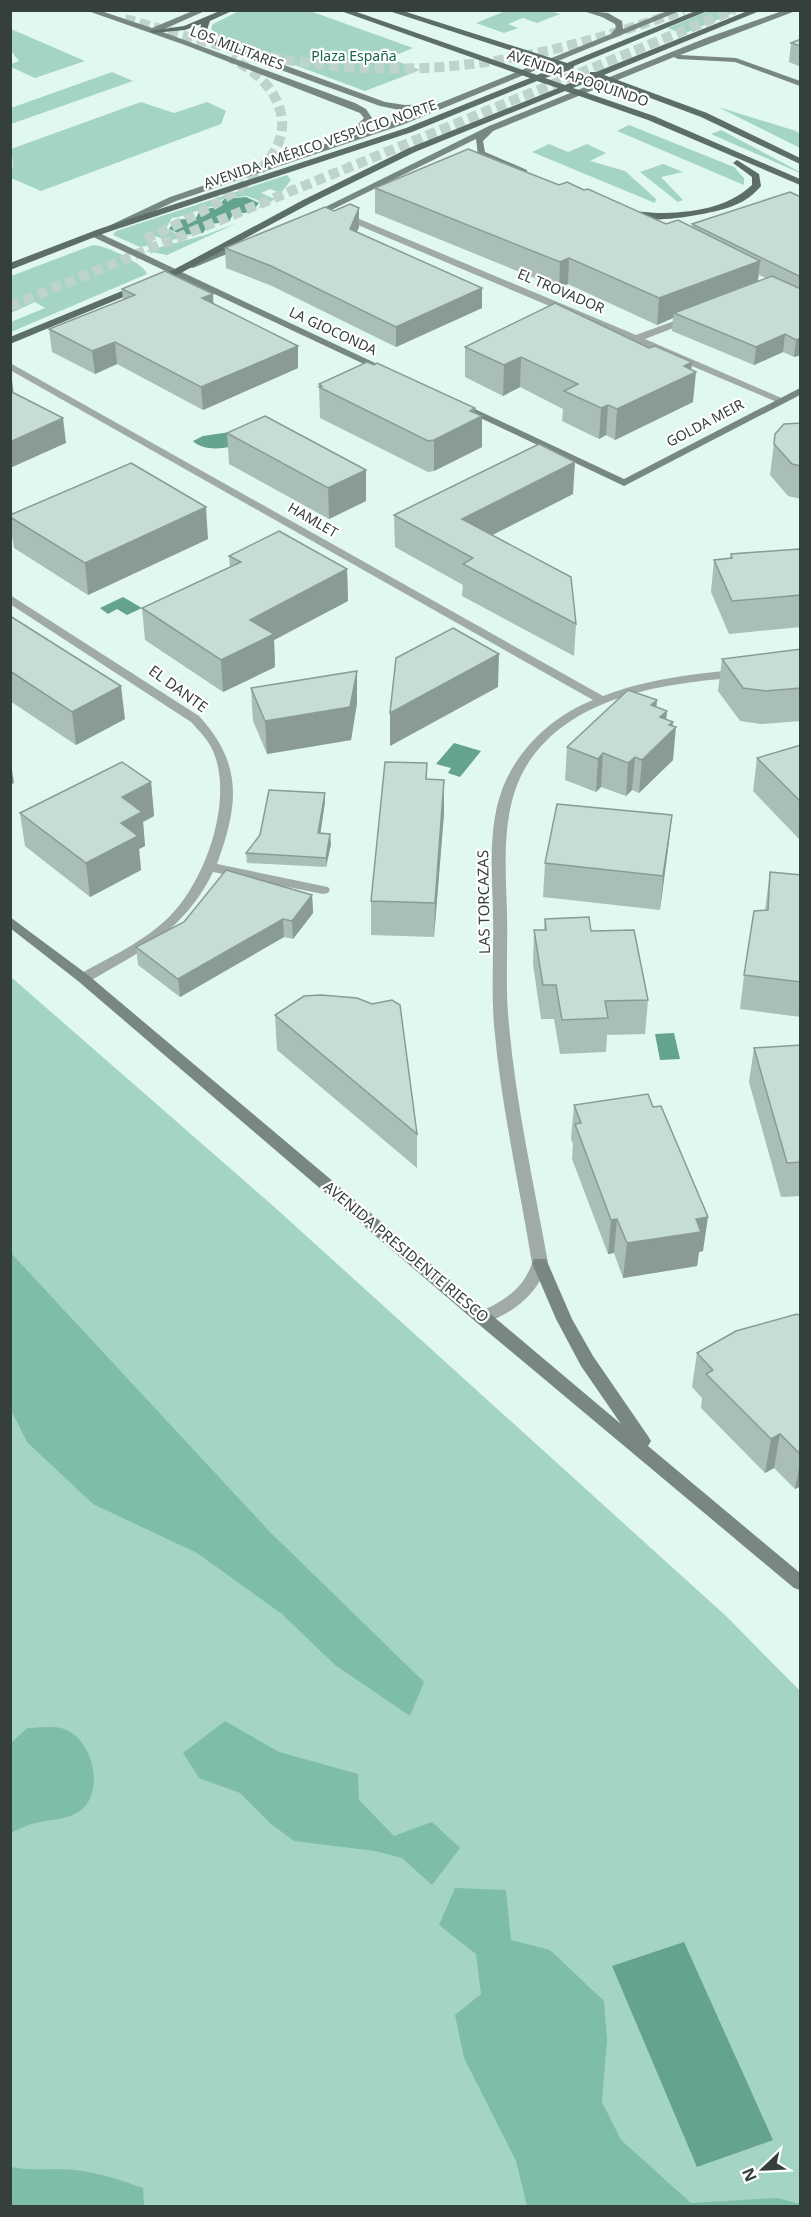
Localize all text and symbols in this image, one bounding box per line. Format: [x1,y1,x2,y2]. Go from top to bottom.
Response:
street label: LOS MILITARES [188,21,287,74]
street label: AVENIDA APOQUINDO [505,44,652,111]
park label: Plaza España [311,46,397,65]
street label: AVENIDA AMÉRICO VESPUCIO NORTE [201,95,439,192]
street label: EL TROVADOR [515,264,608,318]
street label: LA GIOCONDA [286,302,380,359]
street label: GOLDA MEIR [663,394,747,451]
street label: HAMLET [285,498,342,542]
street label: EL DANTE [145,660,212,716]
street label: LAS TORCAZAS [472,850,494,954]
street label: AVENIDA PRESIDENTE RIESCO [320,1176,494,1326]
north arrow [733,2139,793,2199]
text: N [737,2165,762,2185]

